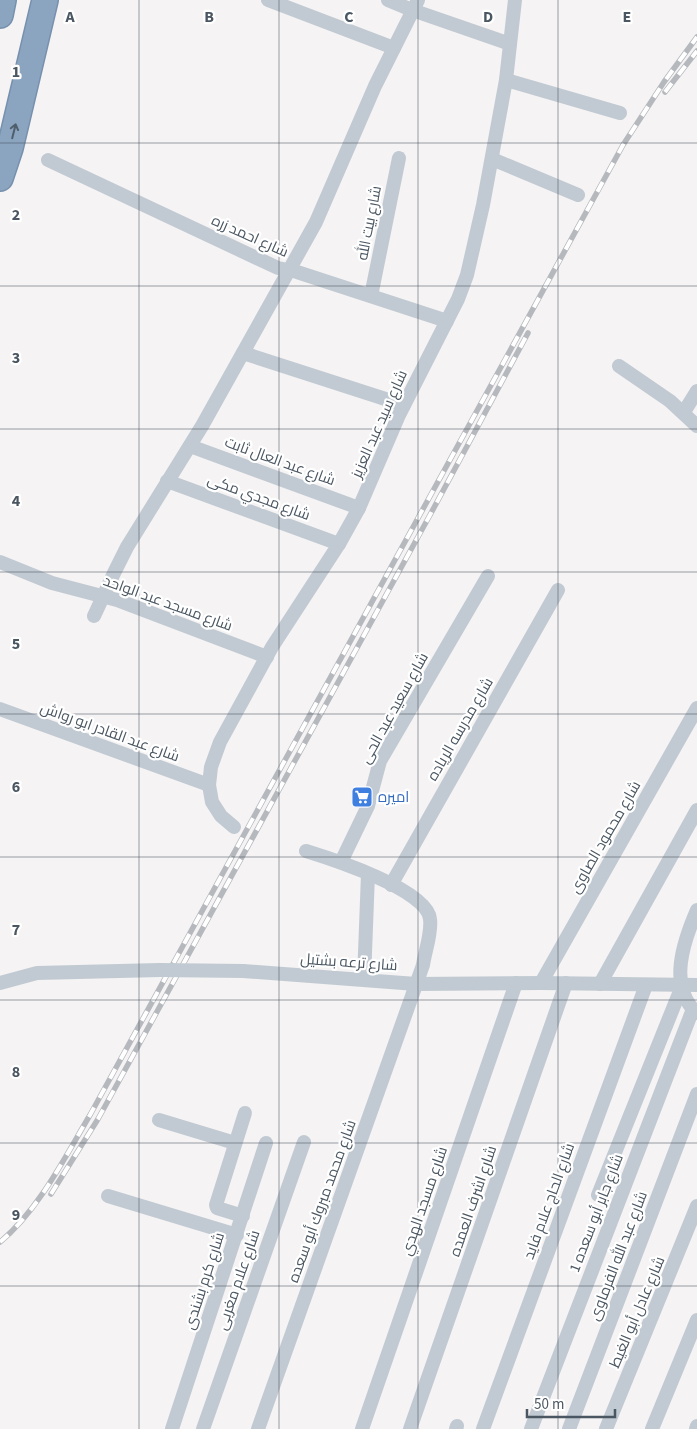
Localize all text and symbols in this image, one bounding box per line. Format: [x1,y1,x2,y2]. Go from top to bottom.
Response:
text: A [64,6,75,28]
text: B [204,6,214,28]
text: C [344,6,354,28]
text: D [483,6,493,28]
text: E [623,6,631,28]
text: 1 [12,61,20,83]
one-way arrow [10,124,19,140]
street label: شارع بيت الله [352,184,387,262]
text: 2 [12,204,20,226]
street label: شارع احمد زره [208,210,292,263]
text: 3 [12,347,20,369]
street label: شارع سيد عبد العزيز [346,367,413,482]
street label: شارع عبد العال ثابت [222,432,338,491]
street label: شارع مجدي مكى [204,469,313,527]
text: 4 [12,490,21,512]
street label: شارع مسجد عبد الواحد [100,570,235,637]
text: 5 [12,633,20,655]
street label: شارع سعيد عبد الحى [355,649,434,768]
street label: شارع مدرسه الرياده [422,674,499,785]
street label: شارع عبد القادر ابو رواش [37,698,182,767]
text: 6 [12,776,20,798]
street label: شارع محمود الصاوى [565,777,646,897]
supermarket icon: اميره [350,785,374,809]
place label: اميره [378,787,409,808]
text: 7 [12,919,20,941]
street label: شارع ترعه بشتيل [300,949,398,976]
text: 8 [12,1061,20,1083]
street label: شارع محمد مبروك أبو سعده [283,1117,362,1285]
street label: شارع الحاج علام فايد [519,1140,580,1262]
street label: شارع اشرف العمده [445,1143,502,1259]
street label: شارع مسجد الهدي [396,1144,454,1259]
street label: شارع جابر أبو سعده 1 [564,1151,629,1275]
street label: شارع عبد الله الفرماوى [584,1188,653,1324]
text: 9 [12,1204,20,1226]
street label: شارع علام مغربى [212,1227,265,1333]
street label: شارع كرم بشندى [179,1230,230,1332]
street label: شارع عادل أبو الغيط [604,1253,670,1371]
scale bar [527,1386,614,1418]
text: 50 m [534,1394,564,1415]

